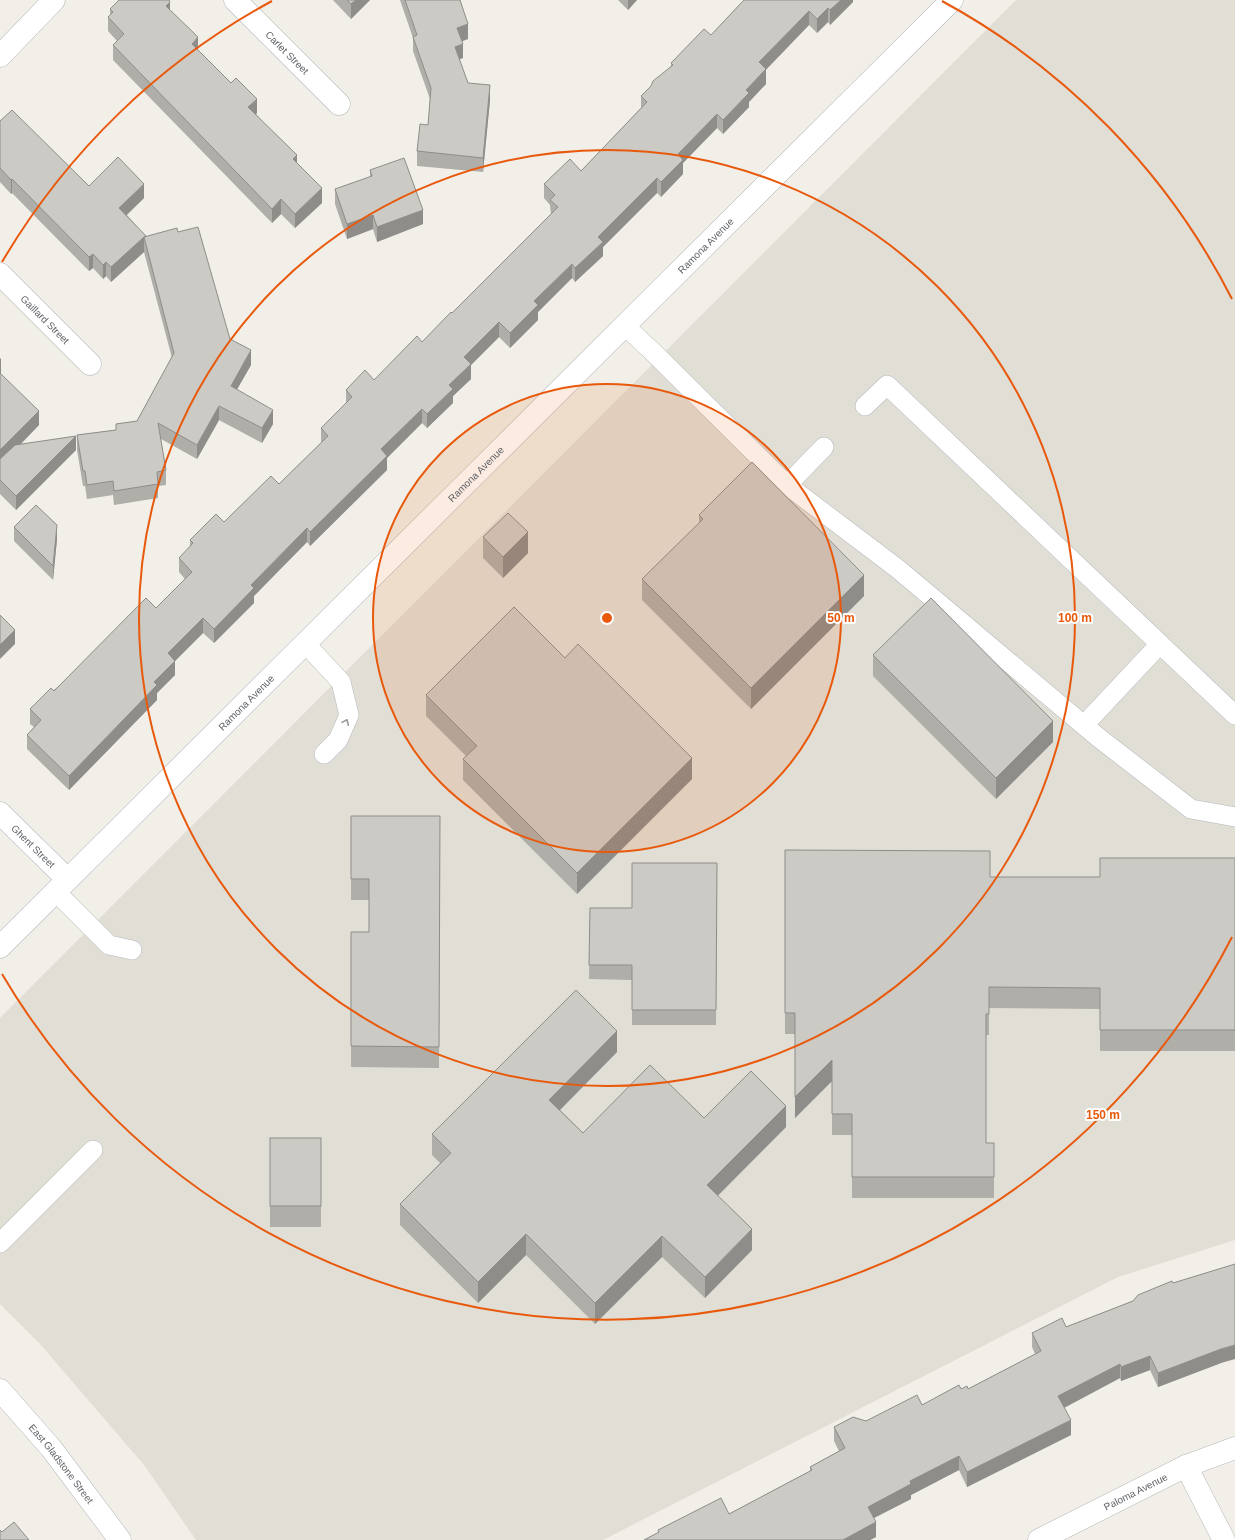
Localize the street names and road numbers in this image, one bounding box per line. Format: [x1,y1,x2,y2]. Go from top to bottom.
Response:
street label: Carlet Street [264,29,311,76]
street label: Ramona Avenue [675,215,736,275]
street label: Gaillard Street [19,293,72,346]
street label: Ramona Avenue [446,444,506,504]
street label: Ramona Avenue [216,672,276,732]
street label: Ghent Street [9,822,58,870]
street label: East Gladstone Street [27,1422,96,1506]
street label: Paloma Avenue [1102,1471,1170,1512]

